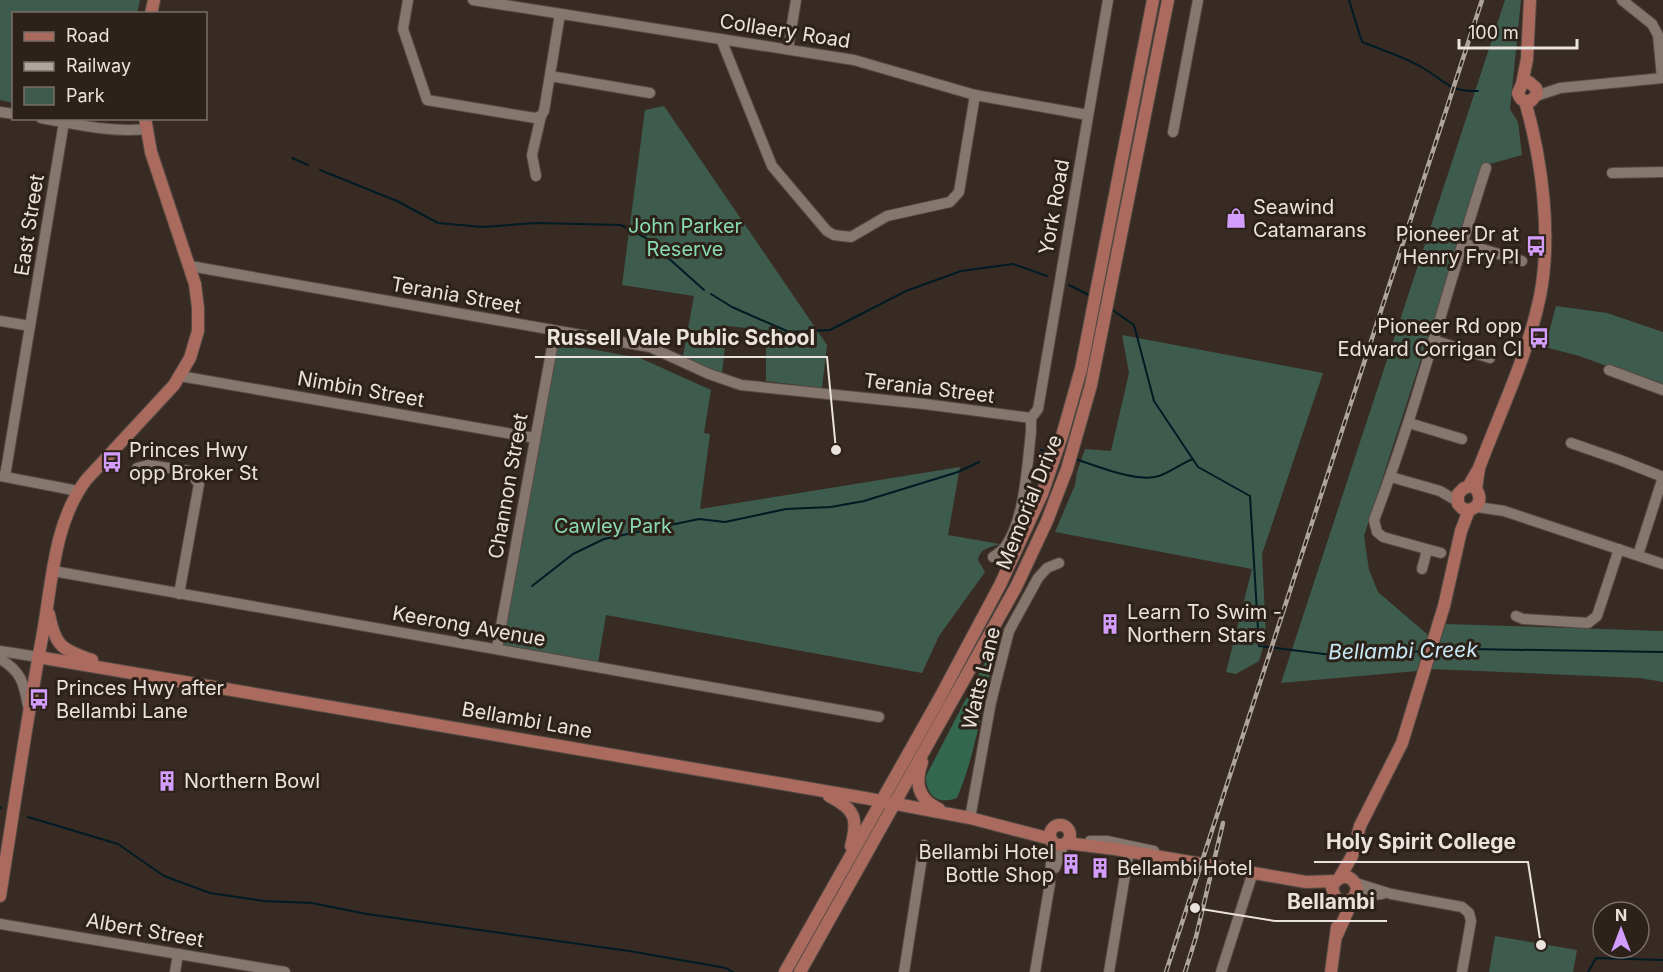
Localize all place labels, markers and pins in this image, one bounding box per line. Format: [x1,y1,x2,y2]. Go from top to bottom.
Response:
place label: Seawind Catamarans [1253,195,1367,242]
shop icon: Seawind Catamarans [1224,206,1248,230]
place label: Pioneer Dr at Henry Fry Pl [1396,222,1519,269]
bus stop icon: Pioneer Dr at Henry Fry Pl [1524,234,1548,258]
place label: Pioneer Rd opp Edward Corrigan Cl [1338,314,1522,361]
callout: Russell Vale Public School [535,318,827,357]
bus stop icon: Pioneer Rd opp Edward Corrigan Cl [1527,326,1551,350]
place label: Princes Hwy opp Broker St [129,438,259,485]
bus stop icon: Princes Hwy opp Broker St [100,450,124,474]
place label: Learn To Swim - Northern Stars [1127,600,1282,647]
building icon: Learn To Swim - Northern Stars [1098,612,1122,636]
place label: Princes Hwy after Bellambi Lane [56,676,225,723]
bus stop icon: Princes Hwy after Bellambi Lane [27,687,51,711]
building icon: Northern Bowl [155,769,179,793]
place label: Northern Bowl [184,769,320,793]
callout: Holy Spirit College [1314,823,1528,862]
place label: Bellambi Hotel Bottle Shop [918,840,1054,887]
building icon: Bellambi Hotel Bottle Shop [1059,852,1083,876]
building icon: Bellambi Hotel [1088,856,1112,880]
place label: Bellambi Hotel [1117,856,1253,880]
callout: Bellambi [1275,882,1387,921]

